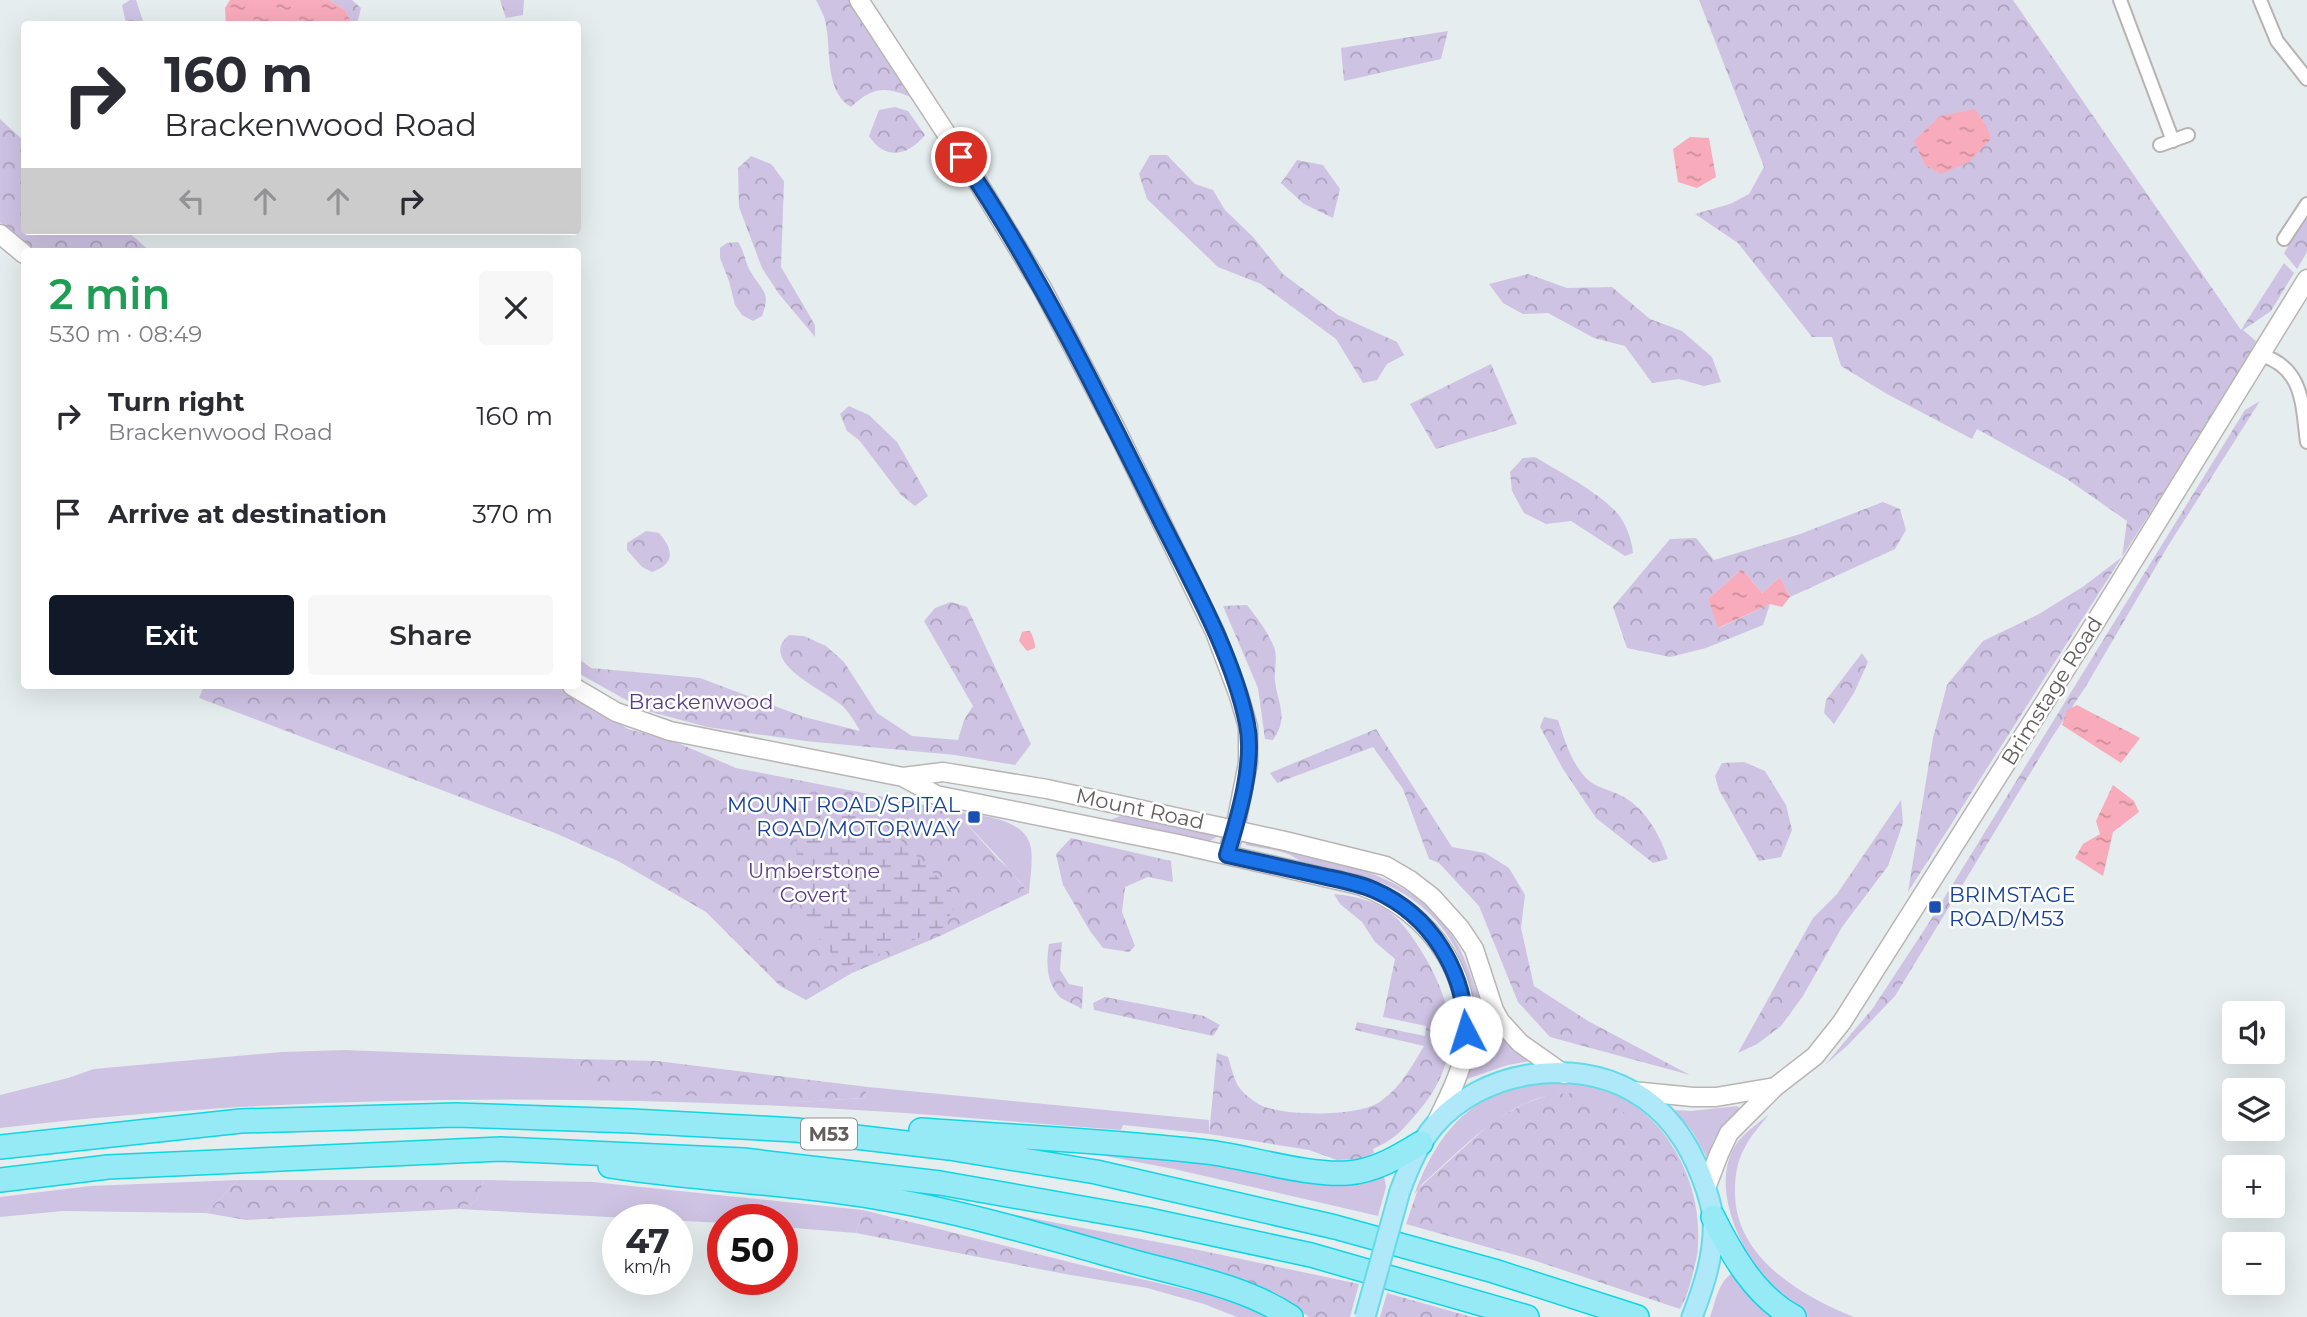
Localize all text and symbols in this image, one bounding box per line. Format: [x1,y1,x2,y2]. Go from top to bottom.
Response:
text: 160 m [164,45,313,104]
icon: right [49,49,140,140]
text: Brackenwood Road [164,105,477,144]
pin [931,127,991,187]
icon: arrive [942,138,980,176]
icon: left [173,182,211,220]
icon: ahead [246,182,284,220]
icon: ahead [319,182,357,220]
icon: right [392,182,430,220]
text: 2 min [49,268,170,320]
button: close [479,271,553,345]
text: 530 m · 08:49 [49,320,202,348]
text: Turn right [108,386,244,418]
icon: right [49,397,87,435]
text: 160 m [476,400,553,432]
text: Brackenwood Road [108,418,333,446]
icon: arrive [49,495,87,533]
text: Arrive at destination [108,498,387,530]
text: 370 m [472,498,553,530]
button: Exit [49,595,294,675]
button: Share [308,595,553,675]
street label: Brimstage Road [1996,612,2107,770]
park label: Brackenwood [629,689,773,714]
street label: Mount Road [1074,783,1207,834]
place label: MOUNT ROAD/SPITAL ROAD/MOTORWAY [727,792,961,841]
marker: MOUNT ROAD/SPITAL ROAD/MOTORWAY [966,809,982,825]
park label: Umberstone Covert [748,858,880,907]
place label: BRIMSTAGE ROAD/M53 [1949,882,2076,931]
marker: BRIMSTAGE ROAD/M53 [1927,899,1943,915]
position arrow [1429,995,1503,1069]
map controls [2222,1001,2285,1295]
button: sound [2222,1001,2285,1064]
button: layers [2222,1078,2285,1141]
road number: M53 [801,1118,857,1150]
button: + [2222,1155,2285,1218]
speed limit sign: 50 [707,1204,798,1295]
text: 47 [625,1219,670,1262]
button: − [2222,1232,2285,1295]
text: km/h [623,1256,672,1278]

